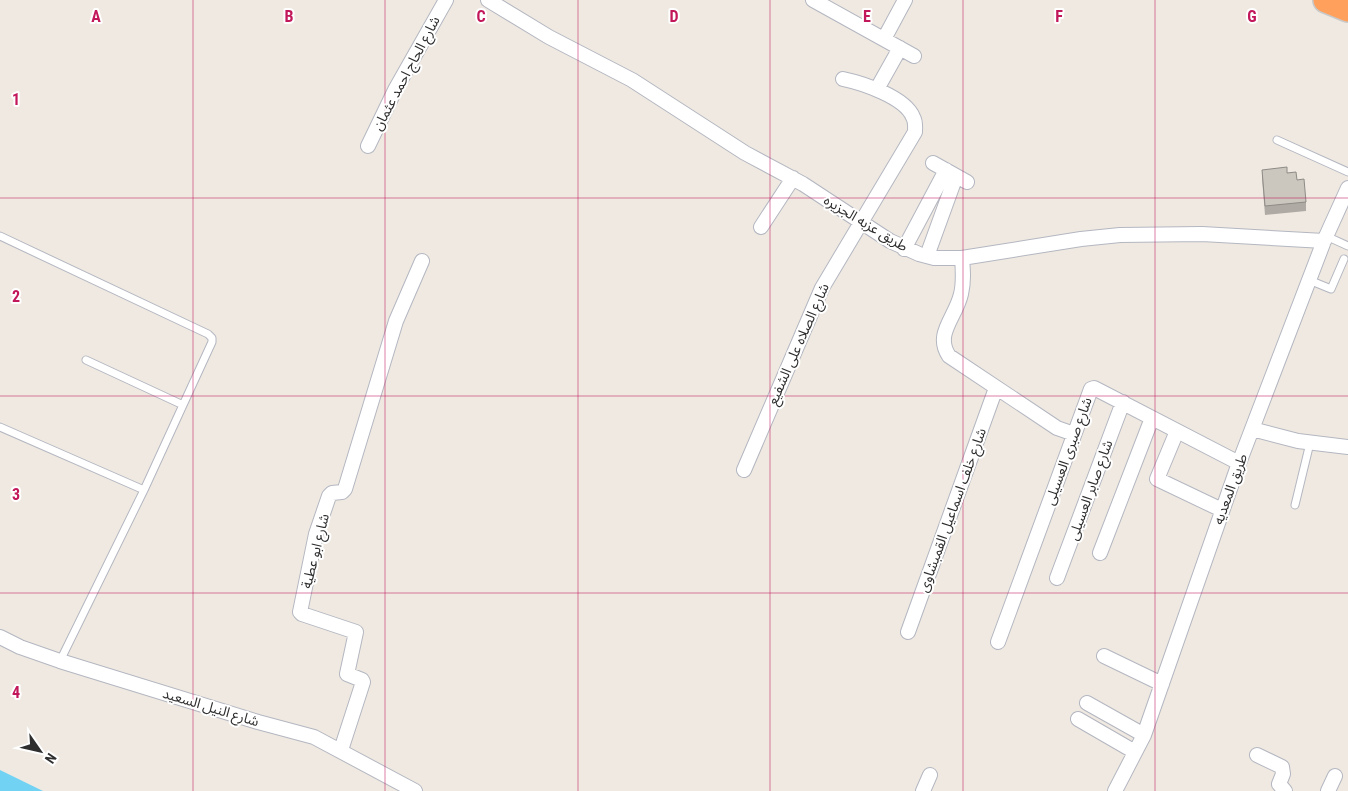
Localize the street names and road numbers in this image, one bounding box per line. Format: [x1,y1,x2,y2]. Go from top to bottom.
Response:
street label: شارع الحاج احمد عثمان [369,13,446,134]
street label: طريق عزبه الجزيره [820,192,911,256]
street label: شارع الصلاه على الشفيع [764,281,835,408]
street label: شارع صبرى العسيلى [1041,395,1098,508]
street label: شارع خلف اسماعيل القمبشاوى [915,426,992,595]
street label: شارع صابر العسيلى [1064,438,1118,543]
street label: طريق المعديه [1210,451,1252,527]
street label: شارع ابو عطية [298,512,335,591]
street label: شارع النيل السعيد [160,685,261,732]

